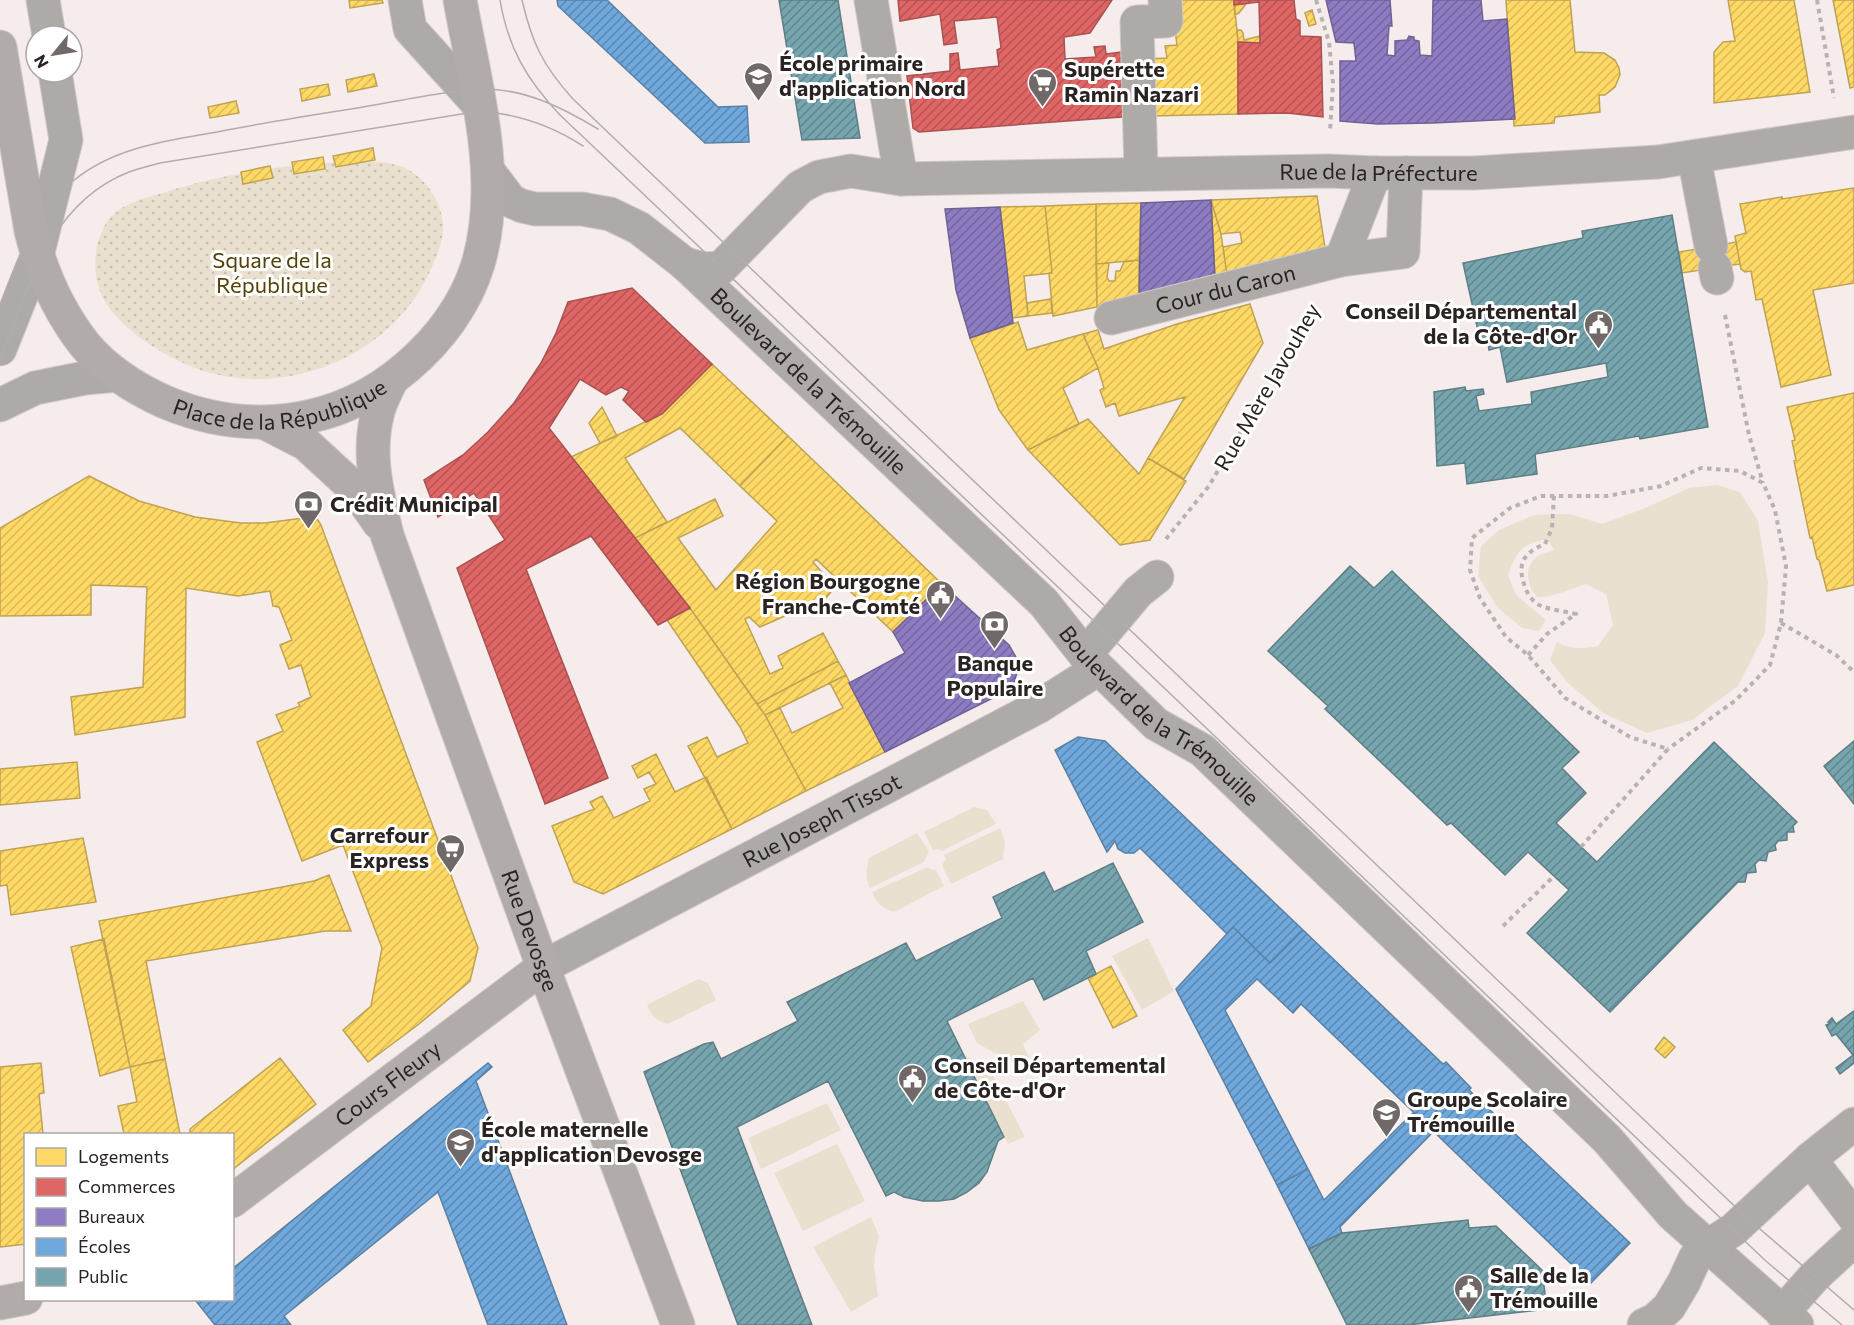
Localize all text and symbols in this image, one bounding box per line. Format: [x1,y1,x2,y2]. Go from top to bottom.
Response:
north arrow [24,24,84,84]
place label: École primaire d'application Nord [779,49,966,101]
text: N [29,52,52,72]
place label: Supérette Ramin Nazari [1064,55,1199,107]
school or university icon: École primaire d'application Nord [742,60,774,102]
supermarket icon: Supérette Ramin Nazari [1027,66,1059,108]
street label: Rue de la Préfecture [1279,157,1478,186]
park label: Square de la République [212,246,332,298]
street label: Cour du Caron [1152,258,1298,319]
street label: Boulevard de la Trémouille [705,281,913,479]
place label: Conseil Départemental de la Côte-d'Or [1345,297,1577,349]
street label: Rue Mère Javouhey [1208,298,1325,475]
public building icon: Conseil Départemental de la Côte-d'Or [1582,308,1614,350]
street label: Place de la République [170,373,391,435]
bank icon: Crédit Municipal [293,488,325,530]
place label: Crédit Municipal [330,490,498,517]
place label: Région Bourgogne Franche-Comté [735,567,920,619]
public building icon: Région Bourgogne Franche-Comté [925,578,957,620]
bank icon: Banque Populaire [979,608,1011,650]
street label: Boulevard de la Trémouille [1054,620,1265,811]
place label: Banque Populaire [947,649,1043,701]
street label: Rue Joseph Tissot [738,767,906,873]
place label: Carrefour Express [330,821,429,873]
supermarket icon: Carrefour Express [434,832,466,874]
street label: Rue Devosge [496,866,565,995]
street label: Cours Fleury [329,1035,446,1132]
place label: Conseil Départemental de Côte-d'Or [934,1051,1166,1103]
public building icon: Conseil Départemental de Côte-d'Or [897,1062,929,1104]
place label: Groupe Scolaire Trémouille [1407,1085,1567,1137]
school or university icon: Groupe Scolaire Trémouille [1370,1096,1402,1138]
place label: École maternelle d'application Devosge [481,1115,702,1167]
school or university icon: École maternelle d'application Devosge [444,1126,476,1168]
legend [24,1133,234,1301]
text: Logements [78,1145,169,1167]
text: Commerces [78,1175,175,1197]
text: Bureaux [78,1205,146,1227]
text: Écoles [78,1235,131,1257]
place label: Salle de la Trémouille [1490,1261,1598,1313]
text: Public [78,1265,128,1287]
public building icon: Salle de la Trémouille [1453,1272,1485,1314]

